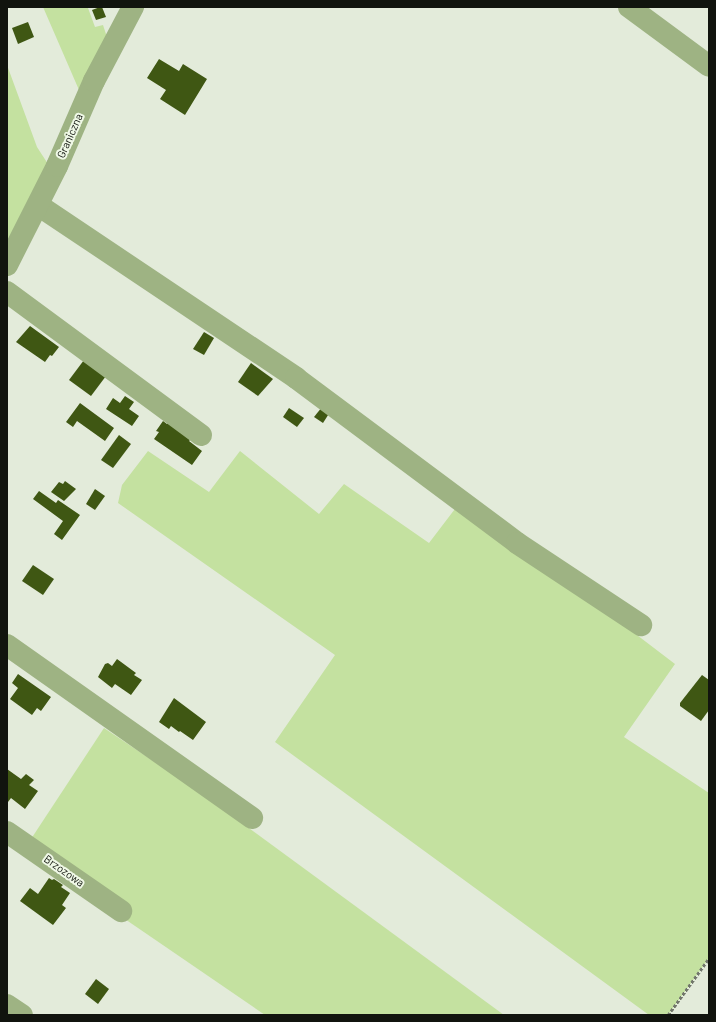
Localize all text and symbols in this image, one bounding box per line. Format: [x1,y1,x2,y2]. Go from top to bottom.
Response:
street label: Graniczna [54,112,86,160]
street label: Brzozowa [41,852,87,890]

